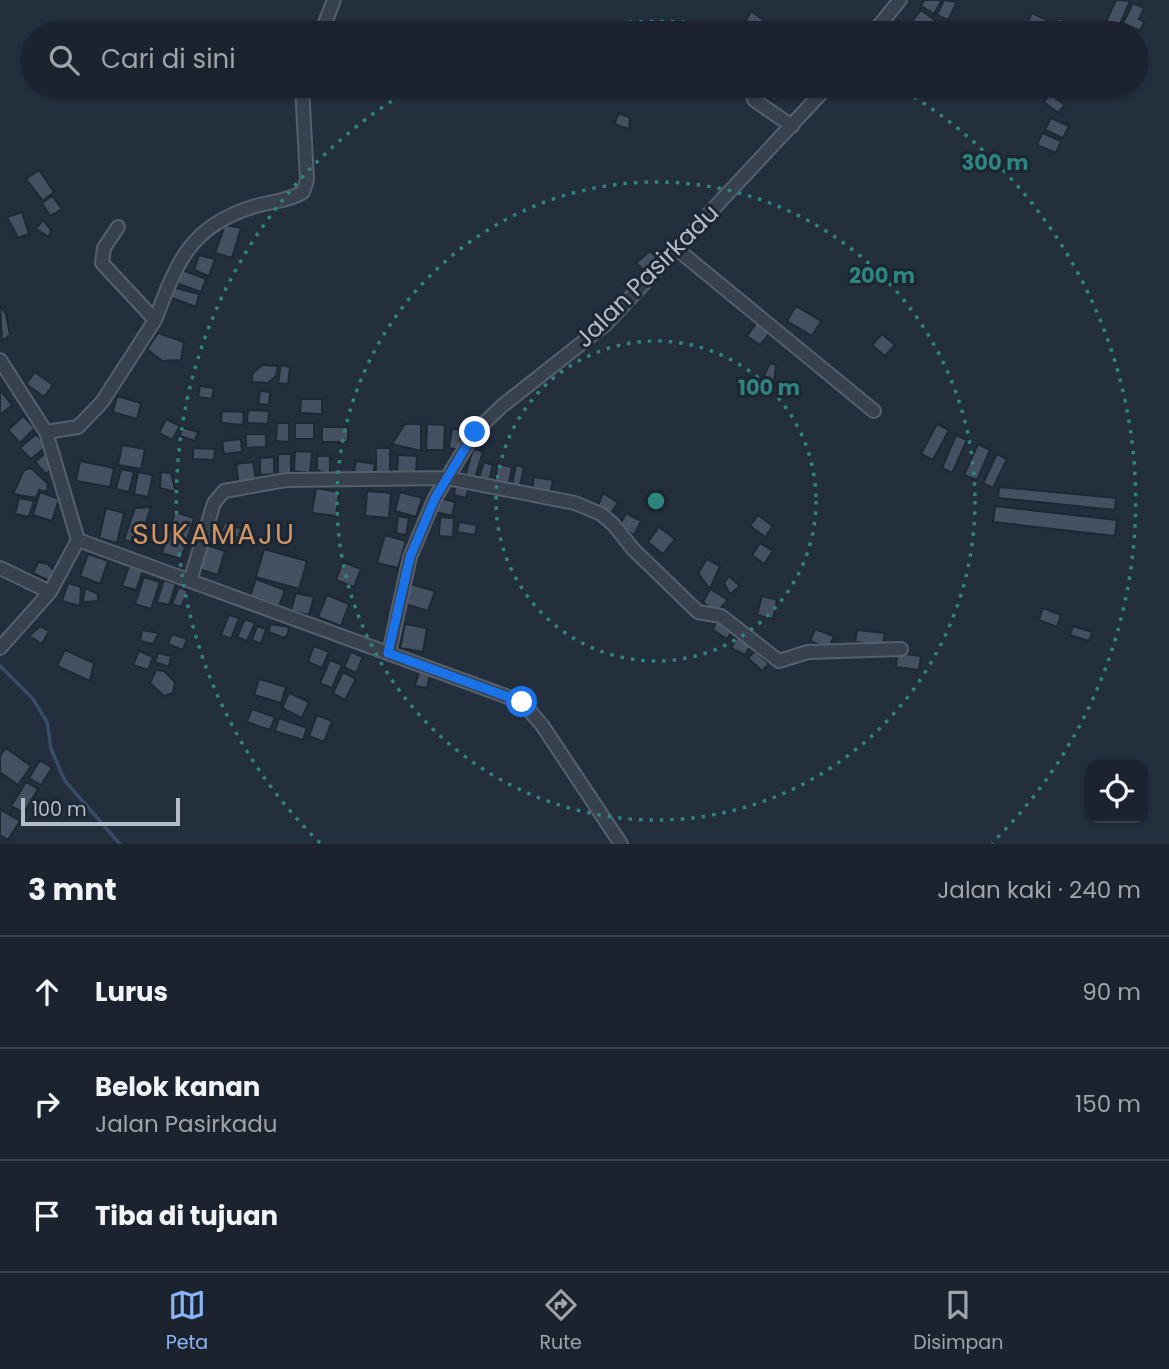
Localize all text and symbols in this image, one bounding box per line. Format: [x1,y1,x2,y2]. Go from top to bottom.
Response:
search box [21,21,1148,98]
icon: search [45,41,83,79]
text: Cari di sini [101,41,236,77]
text: 300 m [962,148,1028,177]
street label: Jalan Pasirkadu [568,197,726,355]
text: 200 m [849,261,915,290]
text: 100 m [738,373,800,402]
route end [459,416,490,447]
centre of rings [644,489,668,513]
district label: SUKAMAJU [132,515,296,554]
route start [506,686,537,717]
map controls [1085,760,1148,823]
button: locate [1085,760,1148,823]
scale bar [21,795,180,827]
text: 100 m [32,796,87,823]
text: 3 mnt [28,868,117,911]
text: Jalan kaki · 240 m [937,874,1141,906]
icon: ahead [28,973,66,1011]
text: Lurus [95,974,168,1010]
text: 90 m [1082,976,1141,1008]
text: Belok kanan [95,1069,260,1105]
icon: right [28,1085,66,1123]
text: 150 m [1075,1088,1141,1120]
text: Jalan Pasirkadu [95,1108,278,1140]
icon: arrive [28,1197,66,1235]
text: Tiba di tujuan [95,1198,278,1234]
tab: Peta [166,1286,208,1357]
tab: Rute [539,1286,582,1357]
tab: Disimpan [913,1286,1003,1357]

